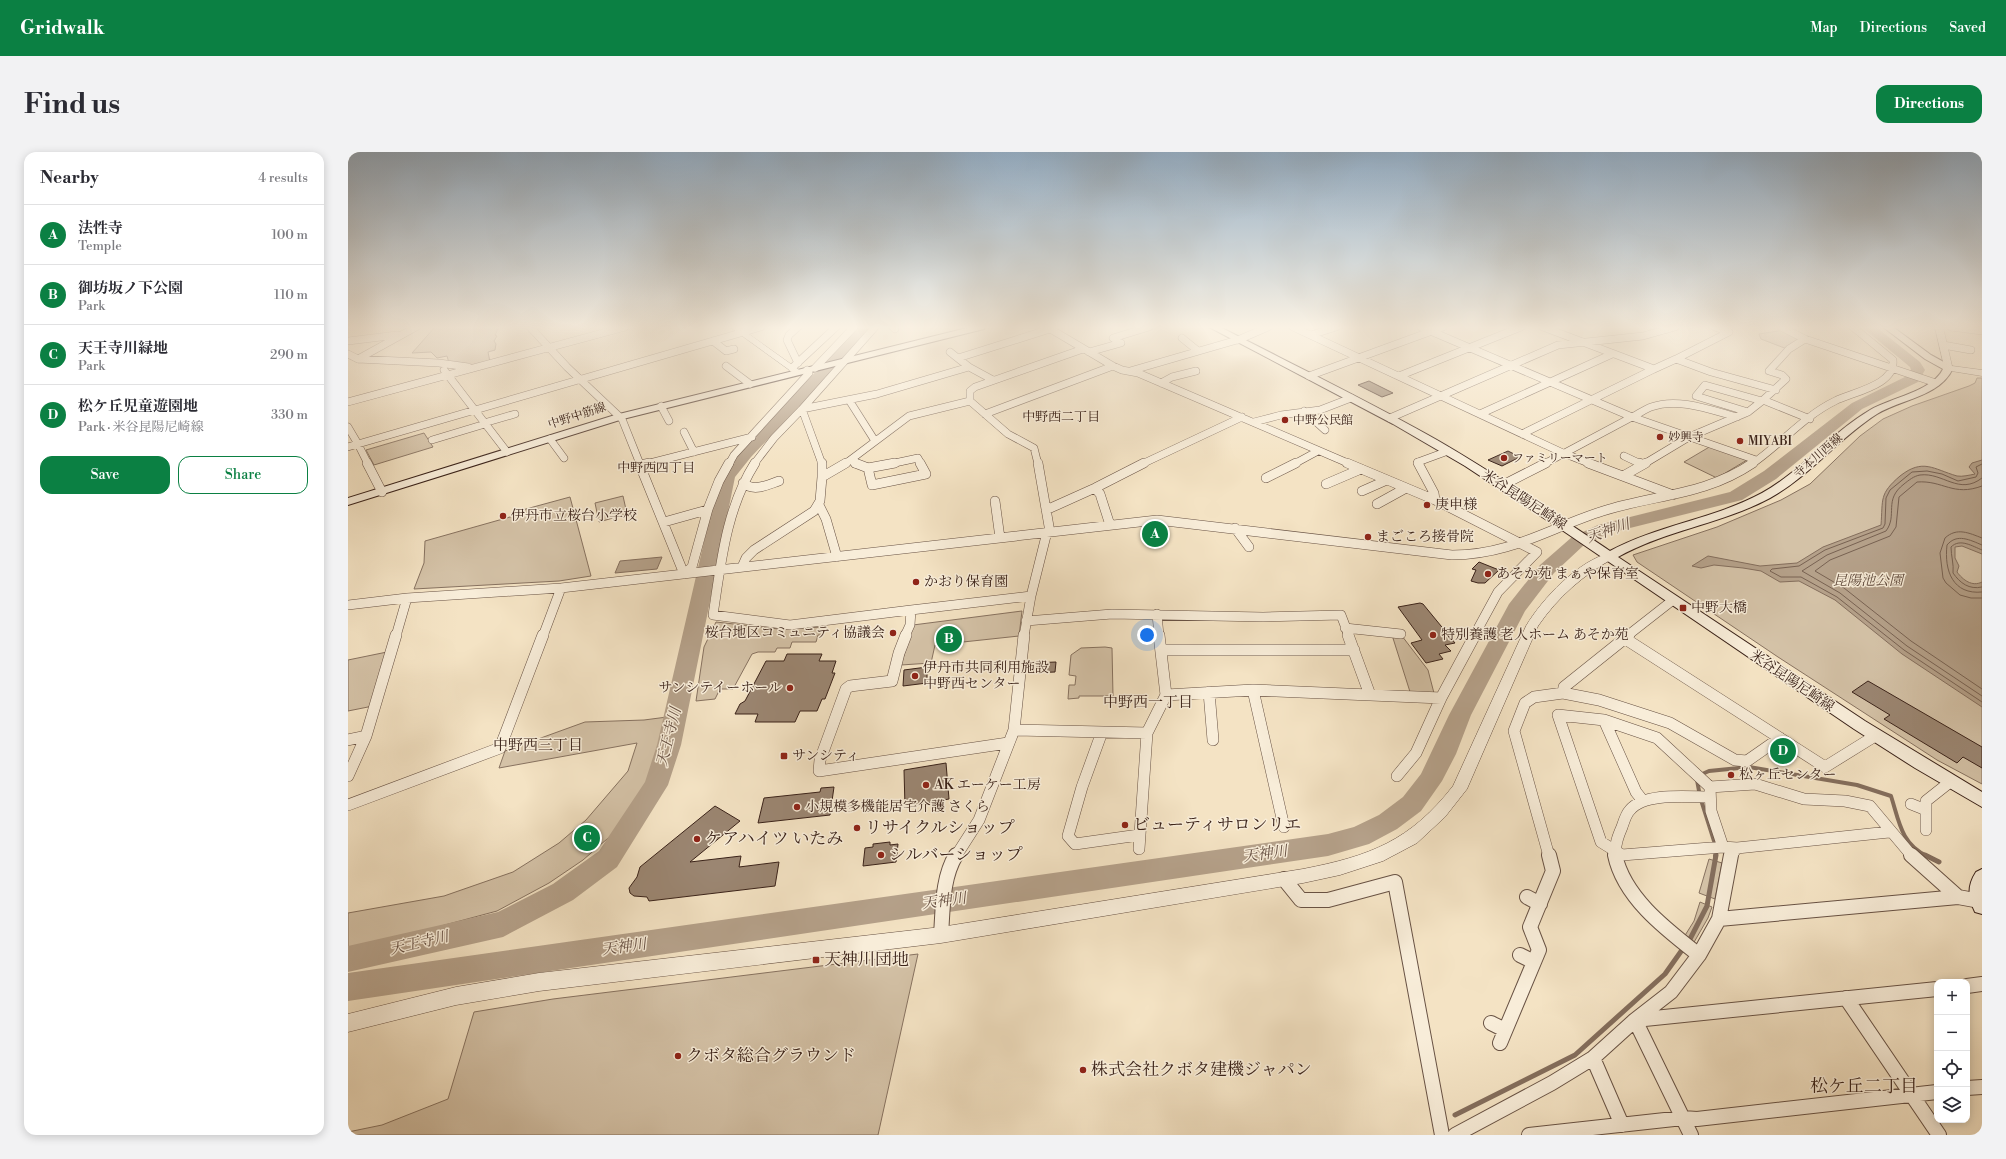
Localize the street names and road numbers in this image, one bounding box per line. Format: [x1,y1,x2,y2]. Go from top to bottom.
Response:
street label: 中野中筋線 [546,400,608,432]
street label: 寺本川西線 [1790,431,1846,481]
street label: 米谷昆陽尼崎線 [1478,466,1570,534]
street label: 米谷昆陽尼崎線 [1746,646,1838,716]

